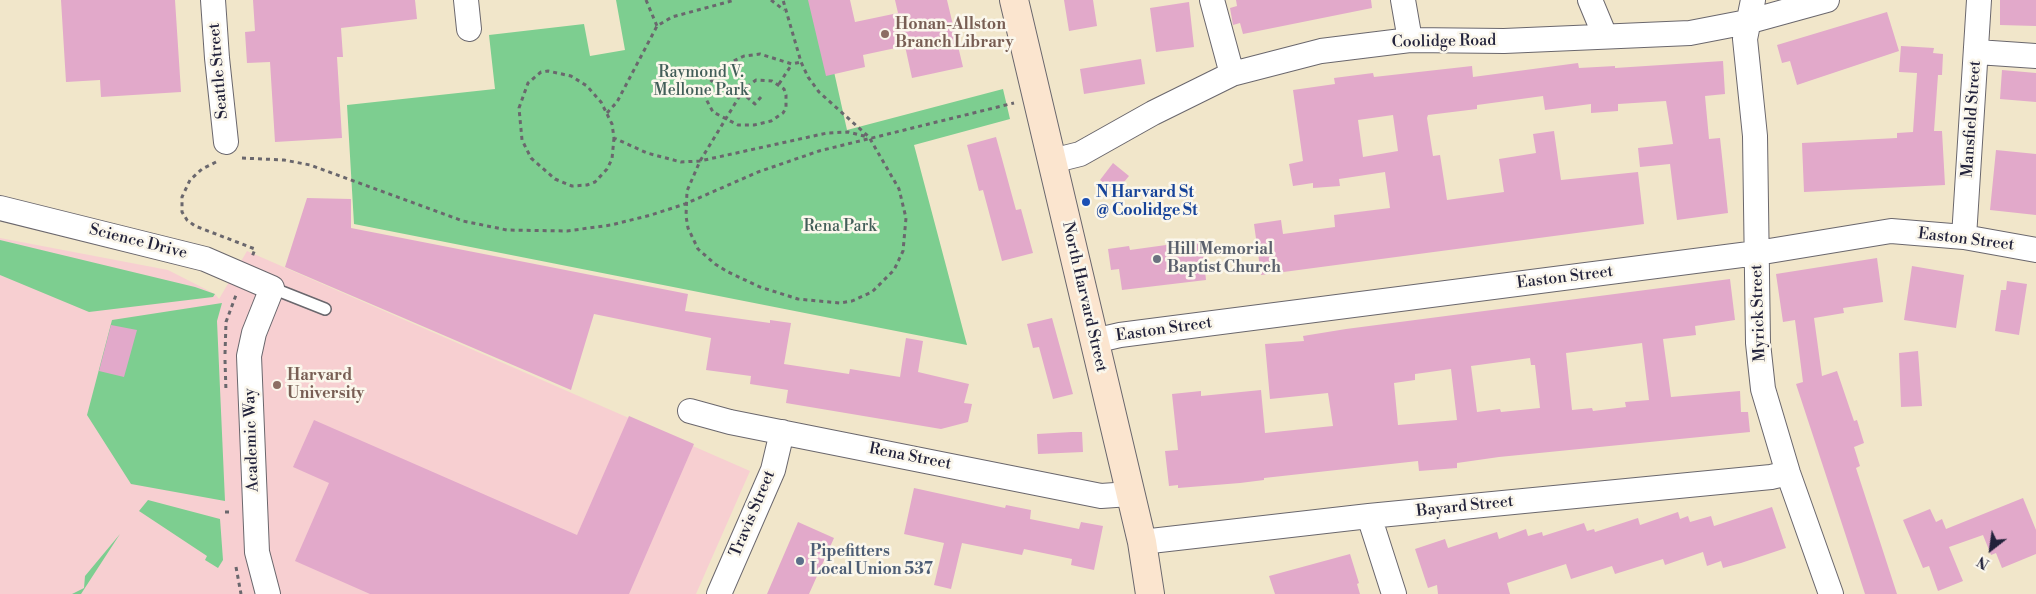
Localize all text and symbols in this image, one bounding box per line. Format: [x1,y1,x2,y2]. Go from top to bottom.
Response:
place label: Honan-Allston Branch Library [895,15,1013,53]
street label: Seattle Street [205,22,233,120]
marker: Honan-Allston Branch Library [879,28,891,40]
street label: Coolidge Road [1392,31,1496,53]
street label: Mansfield Street [1958,60,1986,178]
park label: Raymond V. Mellone Park [654,63,748,101]
place label: N Harvard St @ Coolidge St [1096,183,1198,221]
marker: N Harvard St @ Coolidge St [1080,196,1092,208]
park label: Rena Park [803,217,877,237]
street label: North Harvard Street [1057,220,1111,374]
street label: Science Drive [87,221,189,263]
street label: Easton Street [1917,225,2015,255]
place label: Hill Memorial Baptist Church [1167,240,1281,278]
marker: Hill Memorial Baptist Church [1151,253,1163,265]
street label: Easton Street [1516,263,1614,293]
street label: Myrick Street [1748,264,1770,362]
street label: Easton Street [1115,314,1213,346]
place label: Harvard University [287,366,364,404]
marker: Harvard University [271,379,283,391]
street label: Academic Way [241,388,263,492]
street label: Rena Street [867,440,953,474]
street label: Travis Street [726,468,780,560]
street label: Bayard Street [1415,492,1515,522]
north arrow [1966,524,2016,574]
place label: Pipefitters Local Union 537 [810,542,933,580]
text: N [1974,551,1993,573]
marker: Pipefitters Local Union 537 [794,555,806,567]

